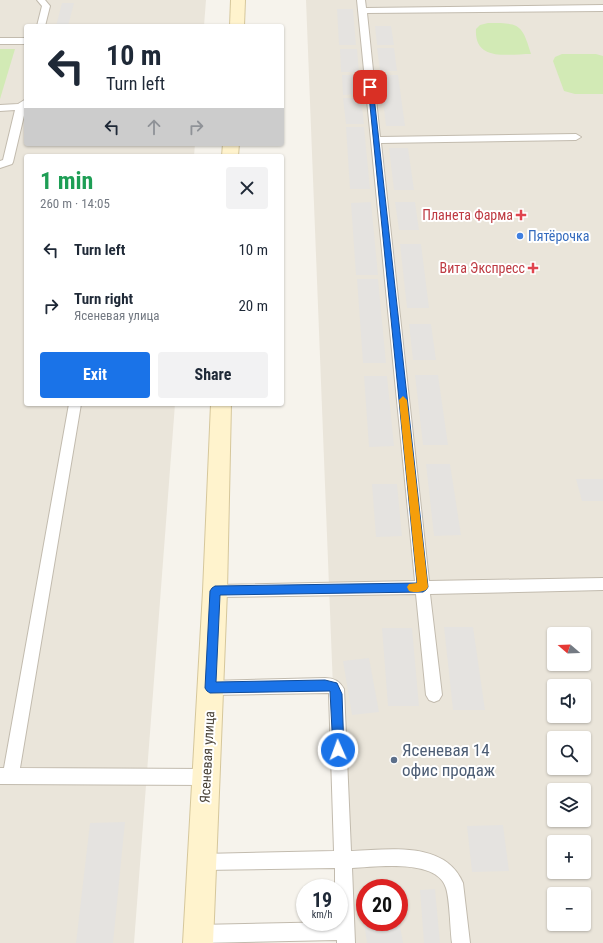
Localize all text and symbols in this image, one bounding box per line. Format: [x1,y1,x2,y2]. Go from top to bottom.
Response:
text: 10 m [106,39,162,72]
icon: left [40,40,92,92]
pin [353,70,387,104]
text: Turn left [106,73,165,94]
icon: arrive [359,76,381,98]
icon: left [101,116,123,138]
icon: ahead [143,116,165,138]
icon: right [185,116,207,138]
text: 1 min [40,167,93,195]
button: close [226,167,268,209]
text: 260 m · 14:05 [40,196,110,211]
place label: Планета Фарма [422,207,513,223]
marker: Планета Фарма [516,210,526,220]
place label: Пятёрочка [528,228,590,244]
marker: Пятёрочка [515,231,525,241]
icon: left [40,239,62,261]
text: Turn left [74,241,125,259]
text: 10 m [238,241,268,259]
place label: Вита Экспресс [440,260,525,276]
marker: Вита Экспресс [528,263,538,273]
text: Turn right [74,290,133,308]
icon: right [40,295,62,317]
text: 20 m [238,297,268,315]
text: Ясеневая улица [74,308,160,323]
button: Exit [40,352,150,398]
button: Share [158,352,268,398]
north arrow [547,627,591,671]
map controls [547,627,591,931]
button: sound [547,679,591,723]
street label: Ясеневая улица [197,711,217,803]
position arrow [317,729,359,771]
button: search [547,731,591,775]
place label: Ясеневая 14 офис продаж [402,740,495,780]
marker: Ясеневая 14 офис продаж [389,755,399,765]
button: layers [547,783,591,827]
button: + [547,835,591,879]
speed limit sign: 20 [356,879,408,931]
button: − [547,887,591,931]
text: 19 [312,888,332,912]
text: km/h [312,909,332,920]

